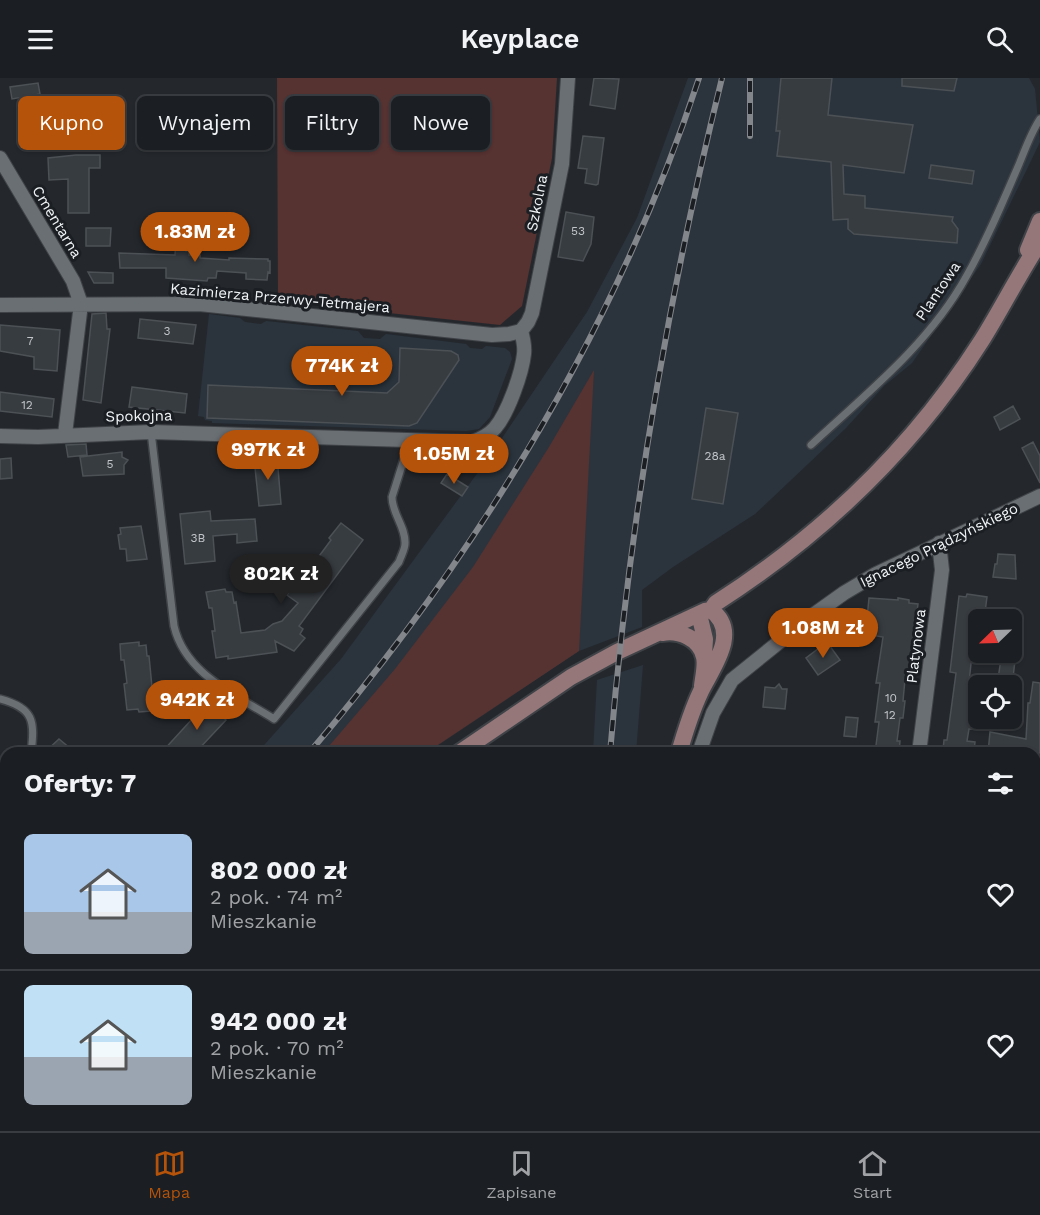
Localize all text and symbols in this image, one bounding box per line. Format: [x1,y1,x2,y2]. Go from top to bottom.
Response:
icon: menu [24,23,57,56]
text: Keyplace [460,23,580,55]
icon: search [983,23,1016,56]
chip: Kupno [18,96,125,150]
chip: Wynajem [137,96,273,150]
chip: Filtry [285,96,379,150]
chip: Nowe [391,96,490,150]
street label: Szkolna [523,173,551,233]
street label: Cmentarna [28,183,86,262]
pin: 1.83M zł [133,212,257,263]
text: 1.83M zł [155,219,235,243]
house number: 53 [571,224,585,238]
street label: Plantowa [912,258,965,324]
street label: Kazimierza Przerwy-Tetmajera [169,279,391,317]
house number: 3 [164,324,171,338]
house number: 7 [27,334,34,348]
pin: 774K zł [287,346,397,397]
text: 774K zł [305,353,379,377]
house number: 12 [21,398,33,412]
street label: Spokojna [105,406,173,426]
pin: 997K zł [213,430,323,481]
pin: 1.05M zł [392,434,516,485]
text: 997K zł [231,437,305,461]
text: 1.05M zł [414,441,494,465]
house number: 28a [704,449,726,463]
house number: 5 [107,457,114,471]
street label: Ignacego Prądzyńskiego [857,499,1021,591]
house number: 3B [191,531,206,545]
pin: 802K zł [226,554,336,605]
text: 802K zł [243,561,319,585]
street label: Platynowa [903,607,930,684]
pin: 1.08M zł [761,608,885,659]
north arrow [968,609,1022,663]
map controls [968,609,1022,729]
text: 1.08M zł [782,615,864,639]
button: locate [968,675,1022,729]
pin: 942K zł [142,680,252,731]
text: 942K zł [160,687,234,711]
house number: 10 [885,691,897,705]
house number: 12 [884,708,896,722]
icon: filters [984,767,1017,800]
text: Oferty: 7 [24,768,136,798]
text: 802 000 zł [210,855,347,885]
icon: home [72,858,144,930]
icon: heart [984,878,1017,911]
text: 2 pok. · 74 m² [210,885,342,909]
text: Mieszkanie [210,909,317,933]
text: 942 000 zł [210,1006,347,1036]
icon: home [72,1009,144,1081]
icon: heart [984,1029,1017,1062]
text: 2 pok. · 70 m² [210,1036,343,1060]
text: Mieszkanie [210,1060,317,1084]
tab: Mapa [148,1147,190,1202]
tab: Zapisane [486,1147,556,1202]
tab: Start [853,1147,892,1202]

